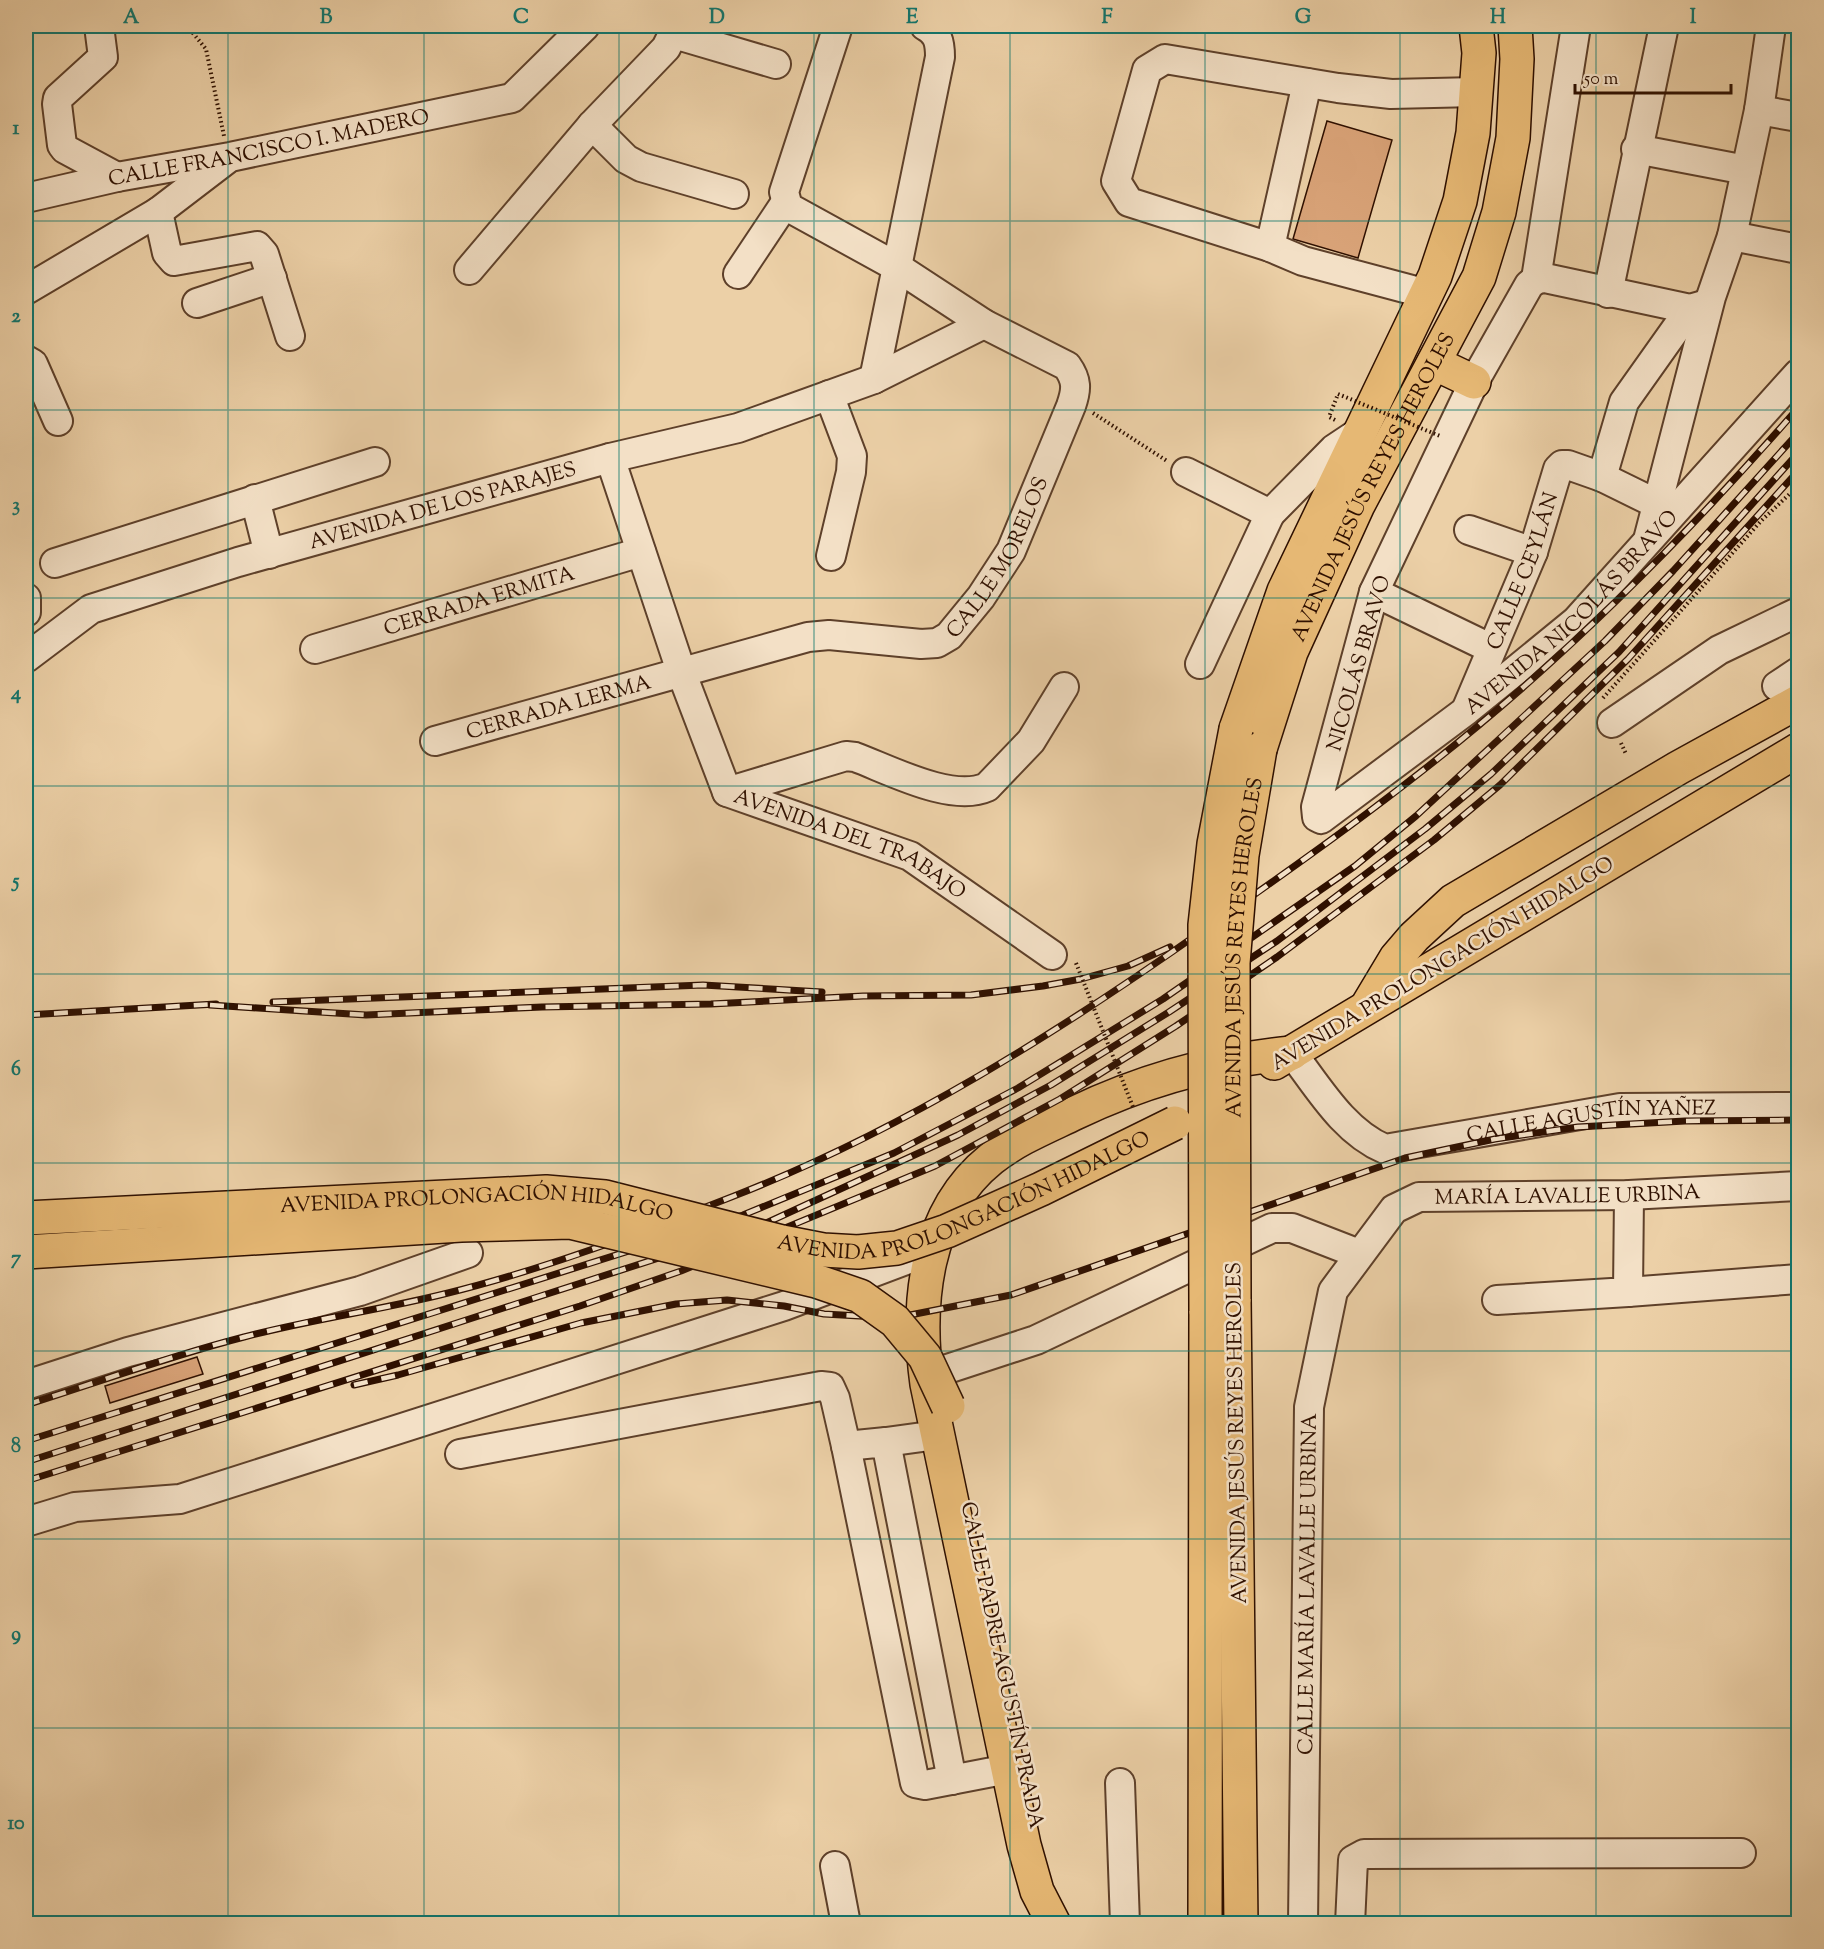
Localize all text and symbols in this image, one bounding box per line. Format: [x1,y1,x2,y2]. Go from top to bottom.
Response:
text: A [123,4,140,33]
text: B [320,4,333,33]
text: C [513,4,529,33]
text: D [709,4,725,33]
text: E [906,4,919,33]
text: F [1101,4,1113,33]
text: G [1295,4,1312,33]
text: H [1490,4,1506,33]
text: I [1690,4,1697,33]
scale bar [1575,57,1731,95]
text: 50 m [1583,67,1619,93]
street label: CALLE FRANCISCO I. MADERO [106,103,432,196]
text: 1 [13,115,20,144]
text: 2 [11,303,21,332]
street label: AVENIDA JESÚS REYES HEROLES [1285,328,1464,647]
street label: AVENIDA DE LOS PARAJES [306,455,580,558]
street label: CALLE MORELOS [940,472,1057,646]
street label: CALLE CEYLÁN [1480,489,1567,655]
text: 3 [12,492,20,521]
street label: AVENIDA NICOLÁS BRAVO [1459,504,1686,723]
street label: CERRADA ERMITA [380,560,579,645]
street label: NICOLÁS BRAVO [1320,572,1399,755]
street label: CERRADA LERMA [463,668,655,749]
text: 4 [10,680,21,709]
street label: AVENIDA JESÚS REYES HEROLES [1220,775,1272,1118]
street label: AVENIDA DEL TRABAJO [729,782,971,908]
street label: AVENIDA PROLONGACIÓN HIDALGO [1266,850,1620,1079]
text: 5 [11,868,20,897]
text: 6 [11,1056,21,1085]
street label: CALLE AGUSTÍN YAÑEZ [1464,1094,1716,1152]
street label: AVENIDA PROLONGACIÓN HIDALGO [774,1125,1156,1269]
street label: MARÍA LAVALLE URBINA [1434,1178,1701,1214]
street label: AVENIDA PROLONGACIÓN HIDALGO [279,1179,676,1231]
text: 7 [11,1245,22,1274]
street label: AVENIDA JESÚS REYES HEROLES [1220,1262,1256,1604]
street label: CALLE MARÍA LAVALLE URBINA [1292,1413,1326,1755]
text: 8 [11,1433,21,1462]
street label: CALLE PADRE AGUSTÍN PRADA [952,1499,1050,1832]
text: 9 [11,1621,21,1650]
text: 10 [7,1810,25,1839]

